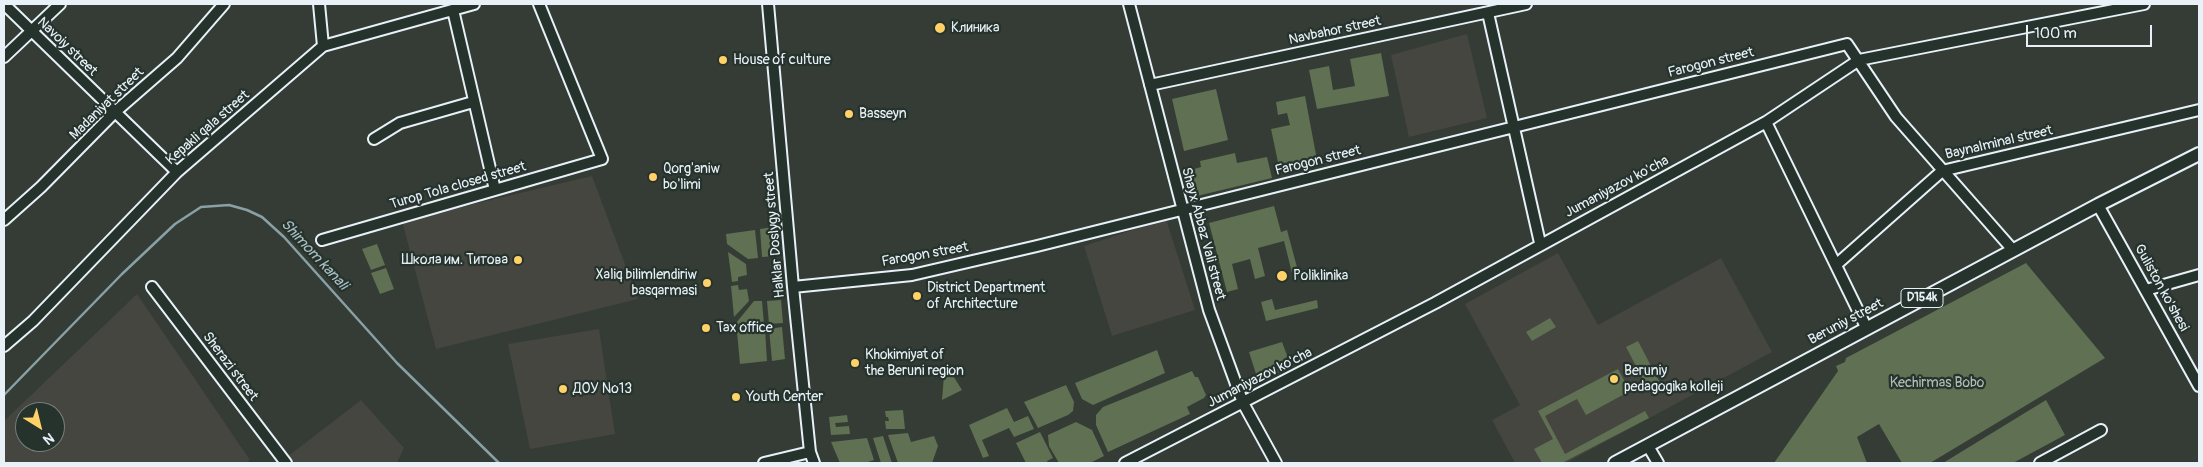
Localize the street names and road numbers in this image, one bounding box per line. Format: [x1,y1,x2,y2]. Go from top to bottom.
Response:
street label: Navbahor street [1287,13,1383,49]
street label: Navoiy street [33,14,101,80]
street label: Farogon street [1666,44,1756,82]
street label: Madaniyat street [66,64,148,144]
street label: Kepakli qala street [163,87,253,169]
street label: Baynalminal street [1944,122,2054,164]
street label: Farogon street [1273,142,1363,180]
street label: Jumaniyazov ko'cha [1562,153,1672,221]
street label: Turop Tola closed street [388,158,528,214]
street label: Shayx Abbaz Vali street [1177,166,1229,302]
street label: Halklar Doslygy street [761,171,789,299]
street label: Farogon street [880,239,970,271]
street label: Guliston ko'shesi [2130,242,2192,334]
road number: D154k [1901,288,1943,308]
street label: Beruniy street [1806,295,1886,349]
street label: Sherazi street [199,329,261,405]
street label: Jumaniyazov ko'cha [1205,344,1315,412]

